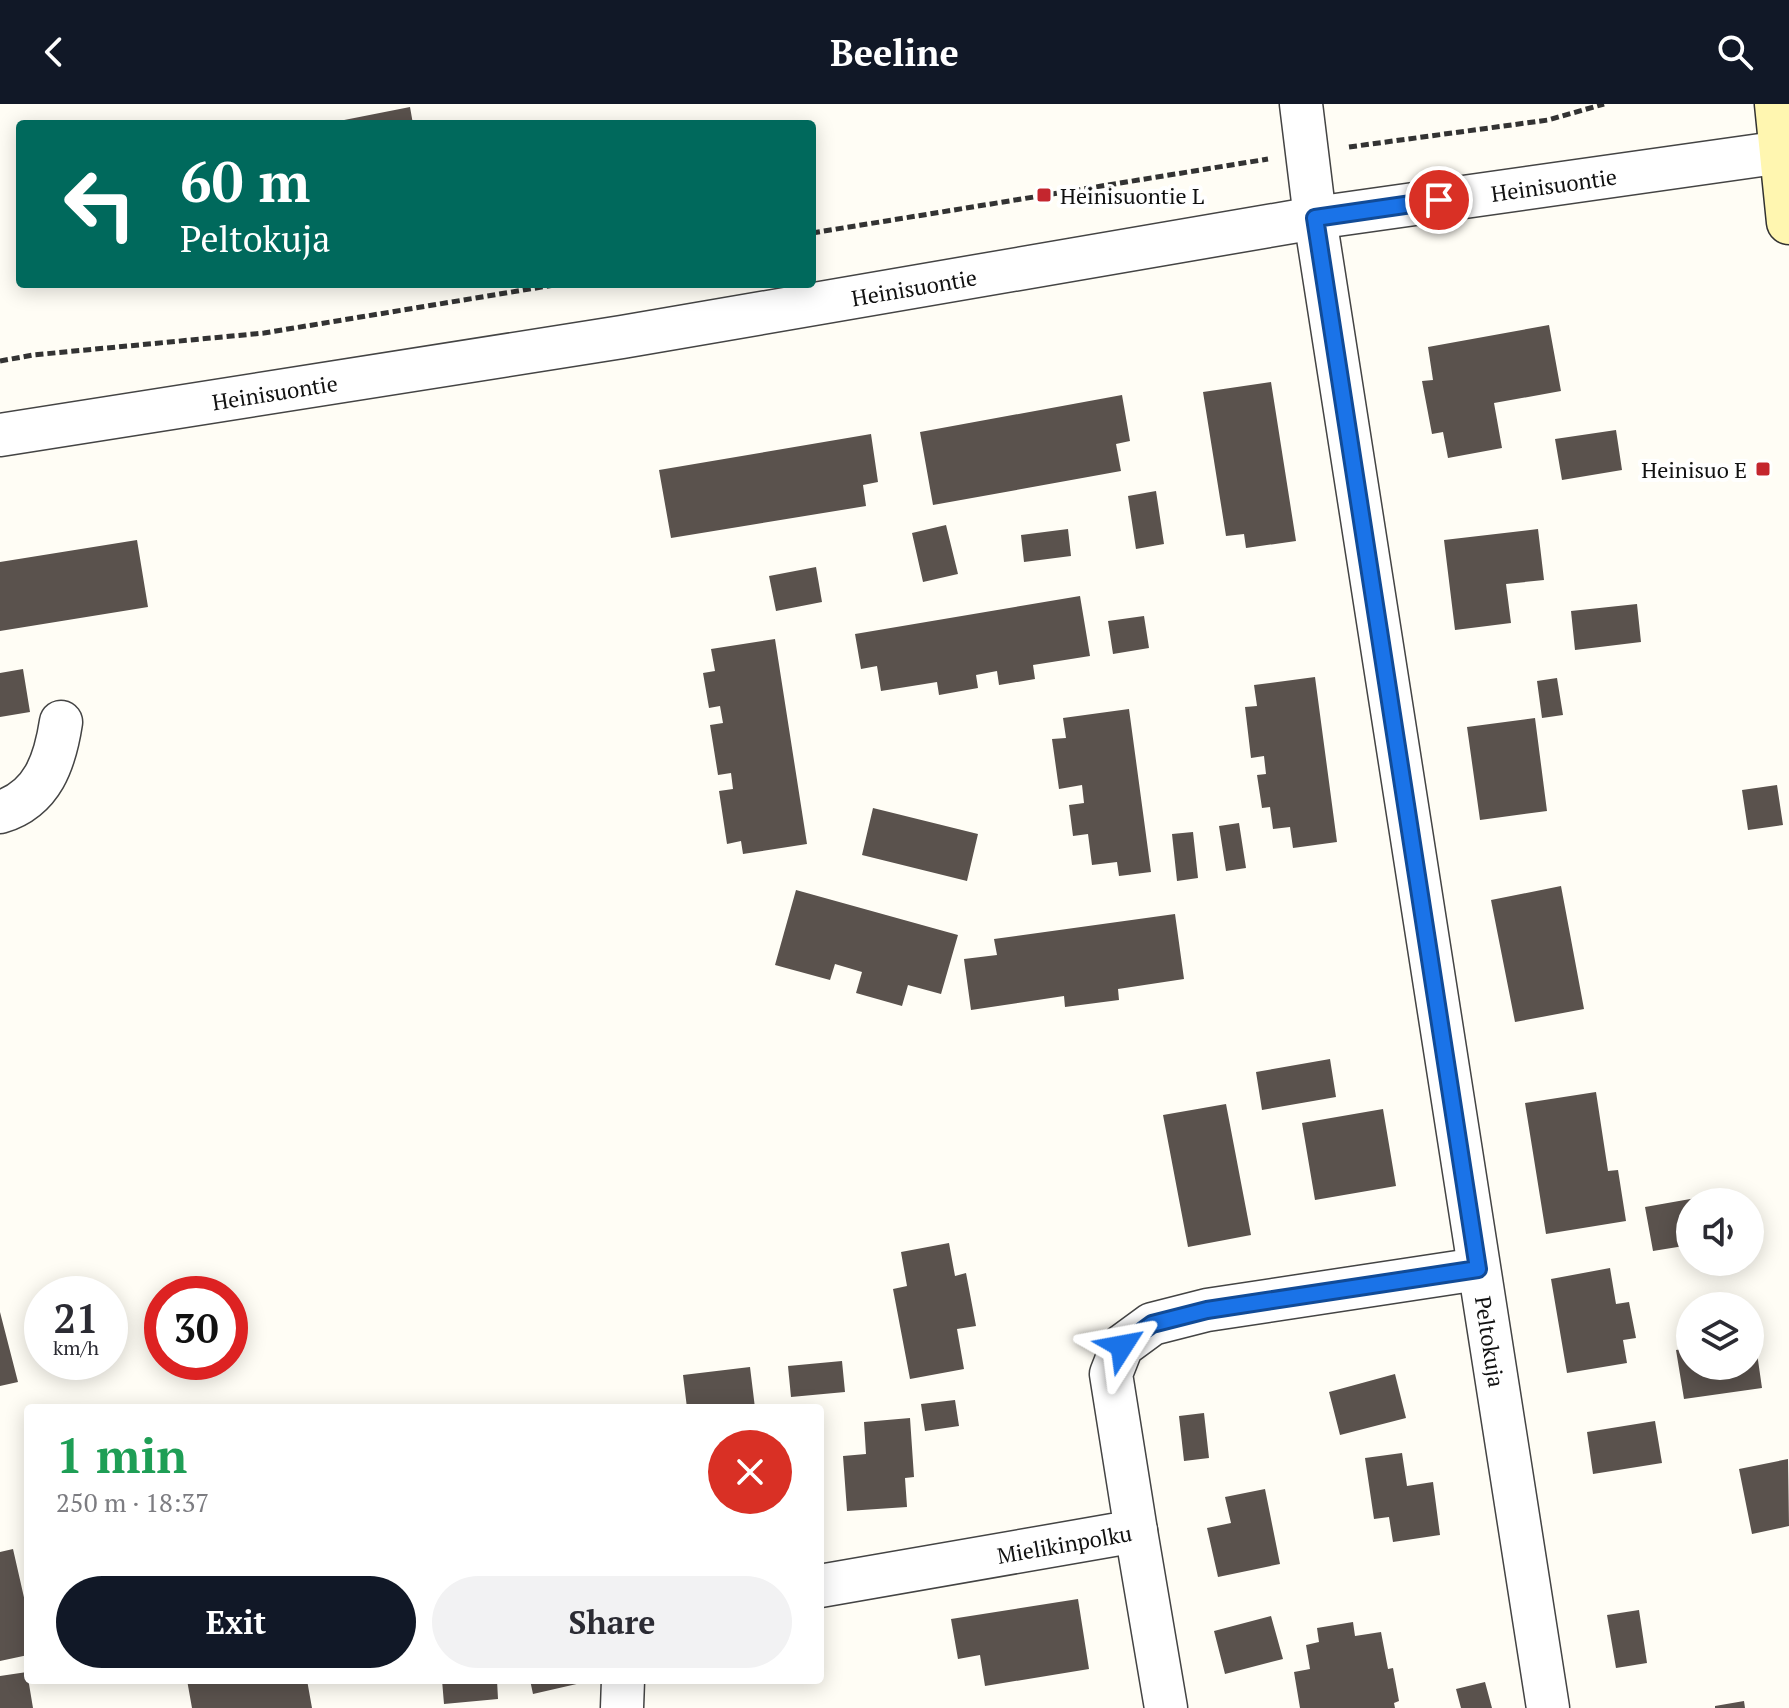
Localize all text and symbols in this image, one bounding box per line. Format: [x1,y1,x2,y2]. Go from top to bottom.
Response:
text: Beeline [830,29,959,76]
icon: back [32,30,76,74]
icon: search [1713,30,1757,74]
text: 60 m [180,144,310,218]
icon: left [48,152,152,256]
street label: Heinisuontie [1489,161,1619,207]
pin [1405,166,1473,234]
icon: arrive [1417,178,1461,222]
place label: Heinisuontie L [1060,181,1204,210]
marker: Heinisuontie L [1035,186,1053,204]
text: Peltokuja [180,215,330,262]
street label: Heinisuontie [849,262,979,312]
street label: Heinisuontie [210,368,339,416]
place label: Heinisuo E [1641,455,1747,484]
marker: Heinisuo E [1754,460,1772,478]
map controls [1676,1188,1764,1380]
button: sound [1676,1188,1764,1276]
speed limit sign: 30 [144,1276,248,1380]
text: 21 [53,1291,99,1344]
button: layers [1676,1292,1764,1380]
street label: Peltokuja [1469,1294,1512,1389]
position arrow [1080,1304,1164,1388]
text: km/h [53,1334,99,1361]
text: 1 min [56,1423,187,1487]
button: close [708,1430,792,1514]
text: 250 m · 18:37 [56,1485,209,1519]
street label: Mielikinpolku [995,1517,1134,1569]
button: Exit [56,1576,416,1668]
button: Share [432,1576,792,1668]

